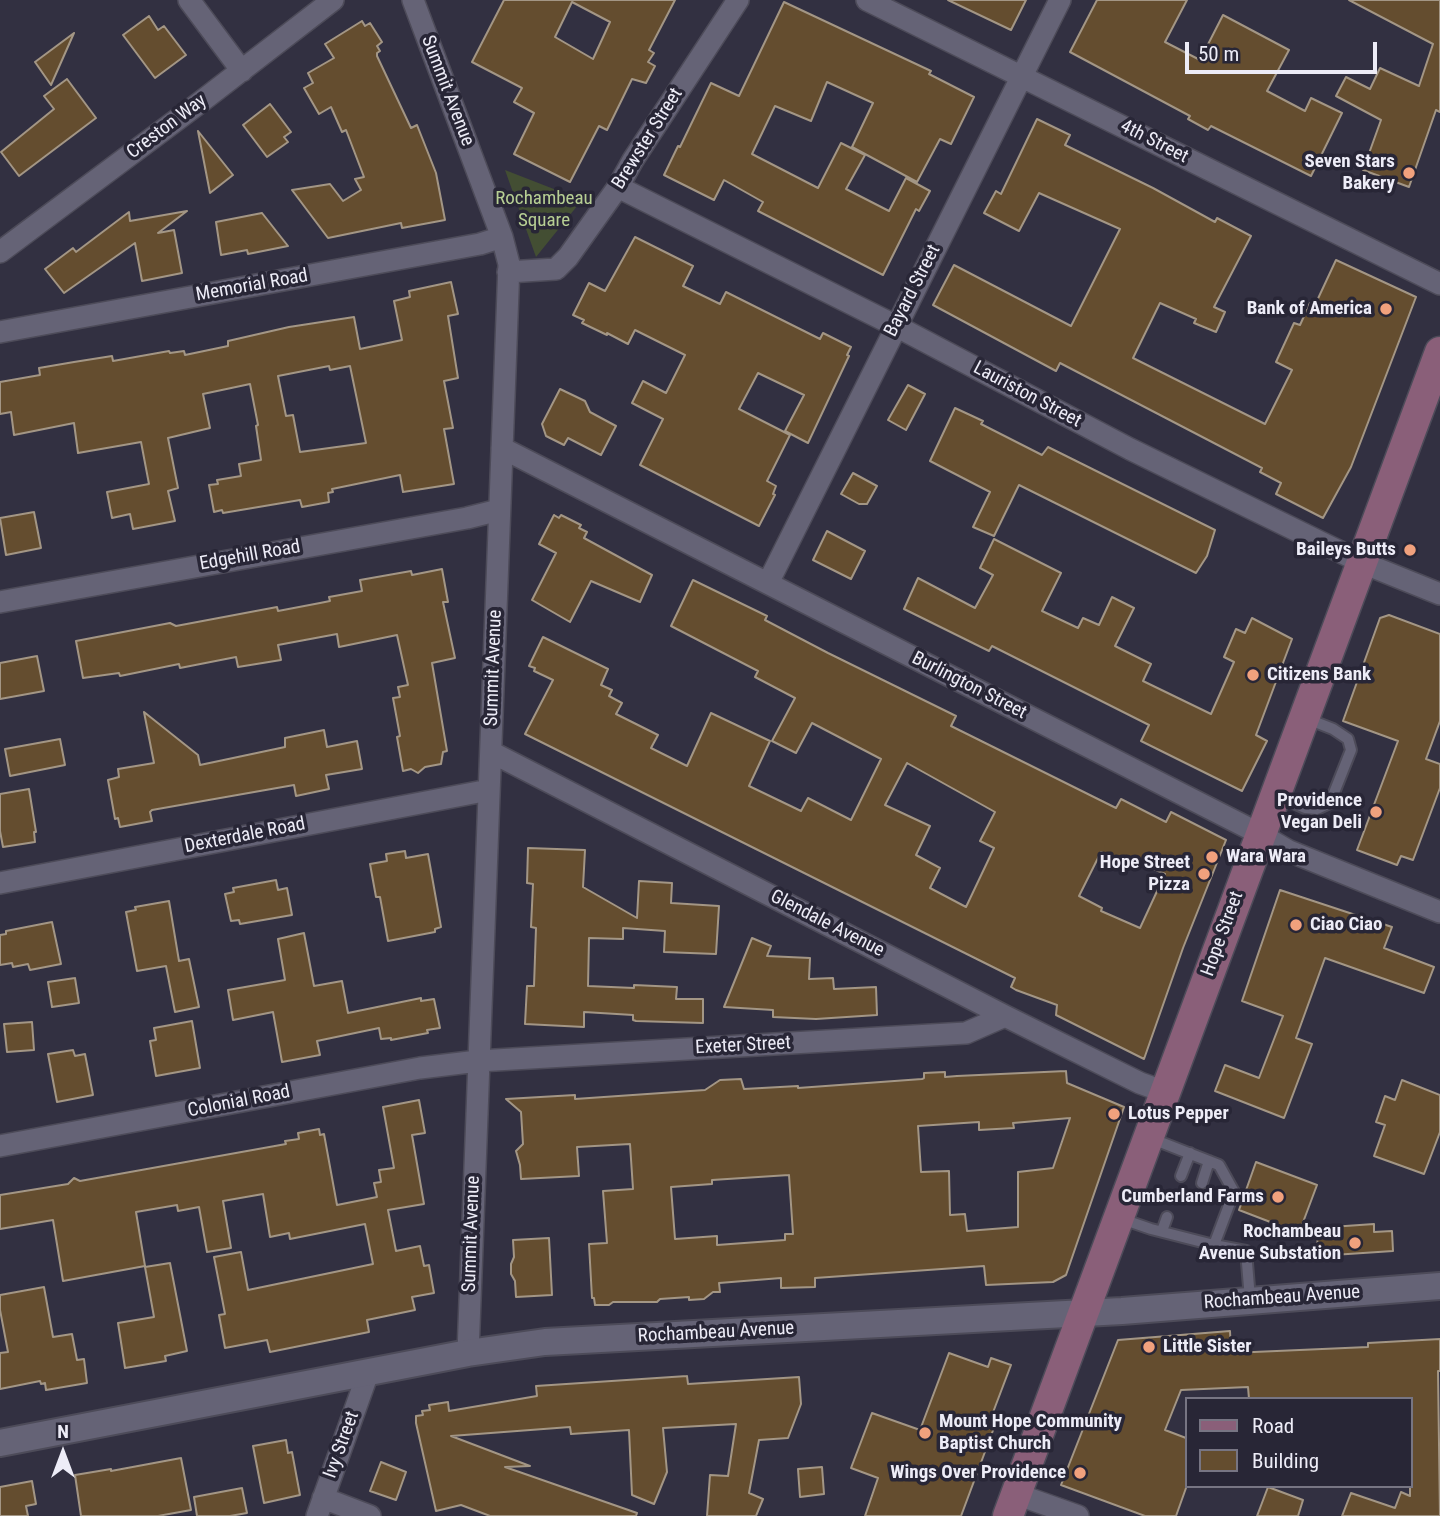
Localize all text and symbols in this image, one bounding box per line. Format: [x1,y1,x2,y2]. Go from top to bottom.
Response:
scale bar [1188,28,1380,72]
street label: Summit Avenue [415,32,479,150]
text: 50 m [1198,42,1239,66]
street label: Brewster Street [608,84,688,194]
street label: Creston Way [123,90,211,164]
street label: 4th Street [1116,115,1192,169]
place label: Seven Stars Bakery [1305,151,1395,195]
marker: Seven Stars Bakery [1401,165,1417,181]
park label: Rochambeau Square [495,188,593,232]
street label: Bayard Street [880,241,946,341]
street label: Memorial Road [194,265,310,307]
place label: Bank of America [1247,298,1372,320]
marker: Bank of America [1378,301,1394,317]
street label: Lauriston Street [969,357,1085,433]
street label: Edgehill Road [198,536,302,576]
place label: Baileys Butts [1296,539,1396,561]
marker: Baileys Butts [1402,542,1418,558]
street label: Summit Avenue [481,609,507,727]
street label: Burlington Street [908,647,1030,725]
place label: Citizens Bank [1267,664,1371,686]
marker: Citizens Bank [1245,667,1261,683]
place label: Providence Vegan Deli [1277,790,1362,834]
marker: Providence Vegan Deli [1368,804,1384,820]
street label: Dexterdale Road [183,813,307,859]
place label: Wara Wara [1226,846,1306,868]
marker: Wara Wara [1204,849,1220,865]
place label: Hope Street Pizza [1100,852,1190,896]
marker: Hope Street Pizza [1196,866,1212,882]
street label: Glendale Avenue [766,886,888,962]
street label: Hope Street [1197,889,1249,979]
place label: Ciao Ciao [1310,914,1382,936]
marker: Ciao Ciao [1288,917,1304,933]
street label: Exeter Street [695,1032,791,1060]
street label: Colonial Road [186,1081,292,1123]
place label: Lotus Pepper [1128,1103,1229,1125]
marker: Lotus Pepper [1106,1106,1122,1122]
street label: Summit Avenue [459,1175,485,1293]
place label: Cumberland Farms [1121,1186,1264,1208]
marker: Cumberland Farms [1270,1189,1286,1205]
place label: Rochambeau Avenue Substation [1199,1221,1341,1265]
marker: Rochambeau Avenue Substation [1347,1235,1363,1251]
street label: Rochambeau Avenue [1203,1281,1361,1315]
street label: Rochambeau Avenue [637,1318,795,1348]
place label: Little Sister [1163,1336,1252,1358]
marker: Little Sister [1141,1339,1157,1355]
legend [1184,1397,1412,1488]
street label: Ivy Street [319,1408,365,1482]
place label: Mount Hope Community Baptist Church [939,1411,1122,1455]
text: Road [1252,1414,1294,1438]
north arrow [28,1418,98,1488]
text: N [57,1420,69,1443]
marker: Mount Hope Community Baptist Church [917,1425,933,1441]
text: Building [1252,1449,1319,1473]
place label: Wings Over Providence [890,1462,1066,1484]
marker: Wings Over Providence [1072,1465,1088,1481]

